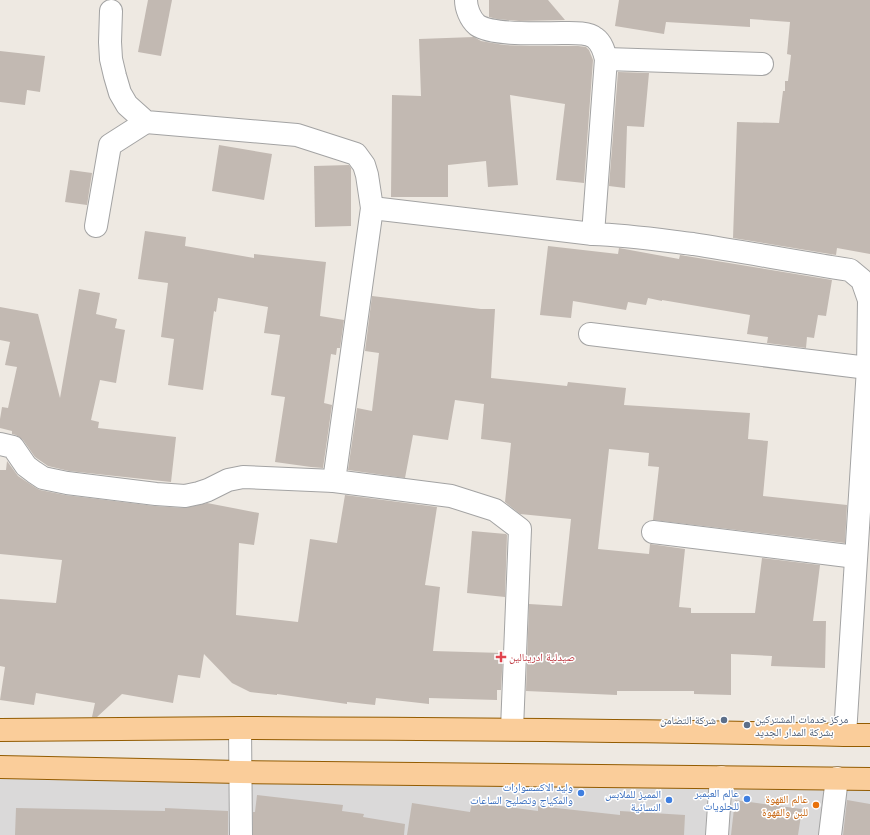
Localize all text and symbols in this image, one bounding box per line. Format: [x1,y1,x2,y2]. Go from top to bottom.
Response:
place label: صيدلية ادرينالين [509,650,575,664]
marker: صيدلية ادرينالين [496,652,506,662]
place label: مركز خدمات المشتركين بشركة المدار الجديد [755,712,848,739]
place label: شركة التضامن [660,713,716,727]
marker: شركة التضامن [719,715,729,725]
marker: مركز خدمات المشتركين بشركة المدار الجديد [742,720,752,730]
place label: وليد الاكسسوارات والمكياج وتصليح الساعات [470,780,573,807]
place label: عالم العبمبر للحلويات [694,786,739,813]
place label: المميز للملابس النسائية [605,787,661,814]
marker: وليد الاكسسوارات والمكياج وتصليح الساعات [576,788,586,798]
place label: عالم القهوة للبن والقهوة [762,792,808,819]
marker: عالم العبمبر للحلويات [742,794,752,804]
marker: المميز للملابس النسائية [664,795,674,805]
marker: عالم القهوة للبن والقهوة [811,800,821,810]

